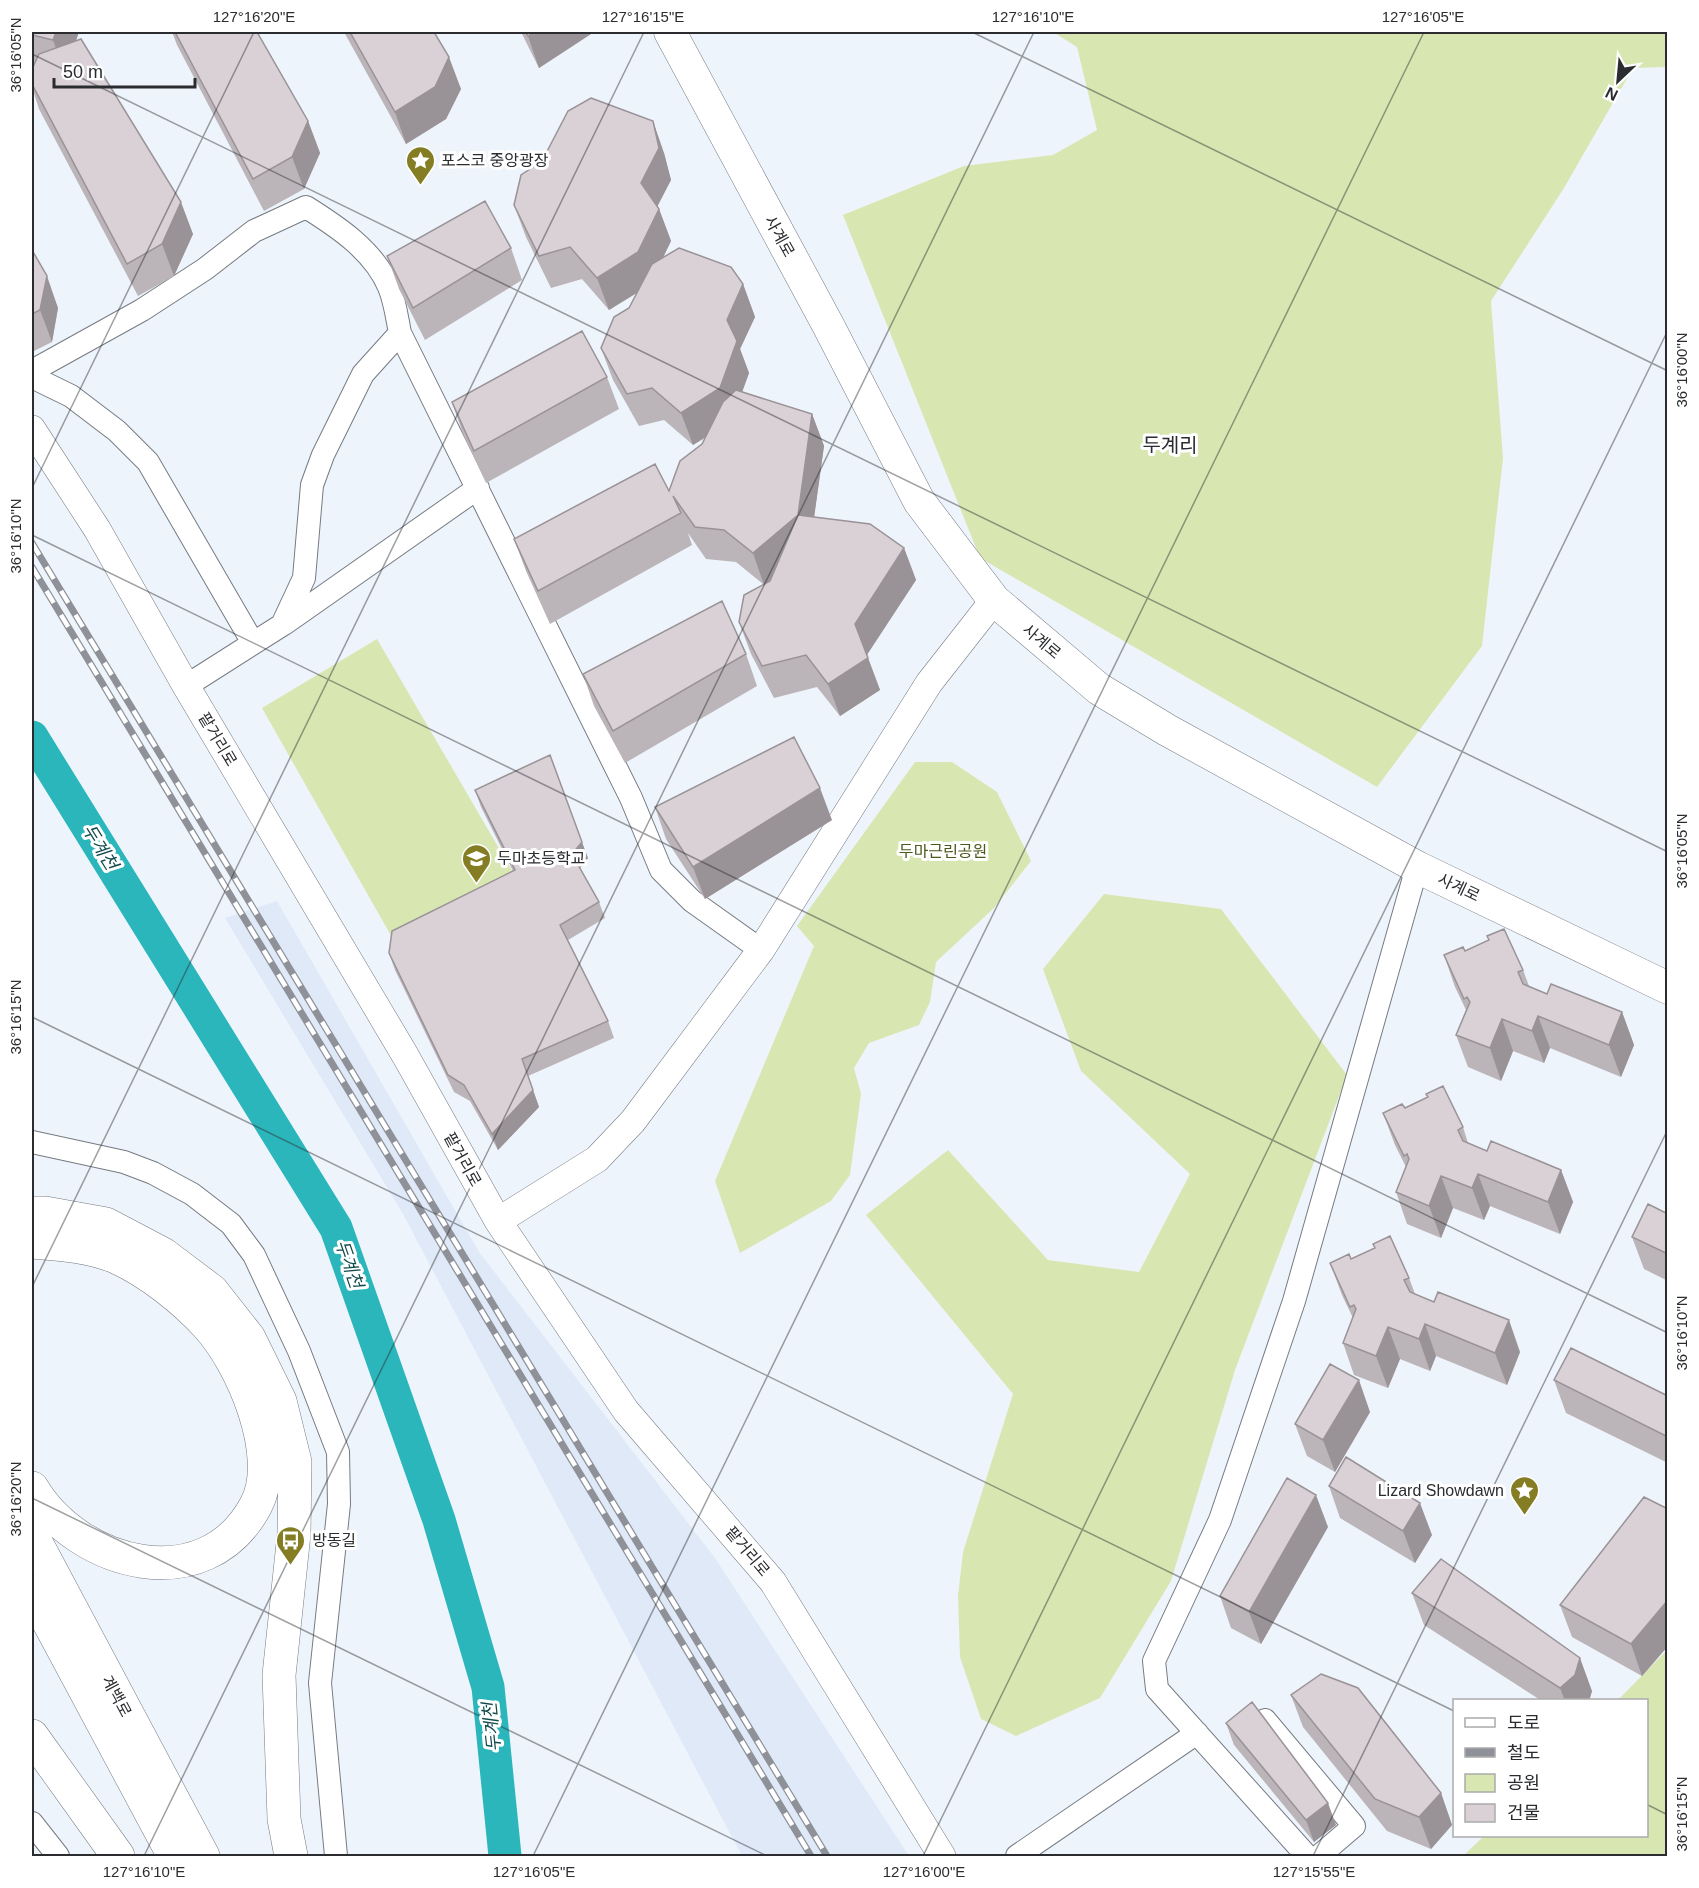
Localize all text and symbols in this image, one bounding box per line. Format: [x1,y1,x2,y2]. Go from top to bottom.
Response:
text: 127°16'20"E [213,8,295,25]
text: 127°16'15"E [602,8,684,25]
text: 127°16'10"E [992,8,1074,25]
text: 127°16'05"E [1382,8,1464,25]
text: 36°16'05"N [7,17,24,93]
scale bar [54,51,195,89]
north arrow [1588,51,1648,111]
text: 50 m [63,62,103,82]
text: N [1603,84,1621,104]
place icon: 포스코 중앙광장 [404,144,436,186]
place label: 포스코 중앙광장 [441,152,549,169]
street label: 사계로 [761,213,798,260]
text: 36°16'00"N [1673,332,1690,408]
district label: 두계리 [1142,434,1198,456]
text: 36°16'10"N [7,498,24,574]
street label: 사계로 [1019,621,1064,662]
street label: 팥거리로 [195,710,240,769]
text: 36°16'05"N [1673,813,1690,889]
water label: 두계천 [78,821,123,875]
school or university icon: 두마초등학교 [460,842,492,884]
park label: 두마근린공원 [899,843,987,860]
place label: 두마초등학교 [497,850,585,867]
street label: 사계로 [1435,870,1483,905]
text: 36°16'15"N [7,979,24,1055]
street label: 팥거리로 [441,1129,484,1189]
water label: 두계천 [331,1237,367,1293]
text: 36°16'10"N [1673,1295,1690,1371]
text: 36°16'20"N [7,1461,24,1537]
place icon: Lizard Showdawn [1509,1474,1541,1516]
place label: Lizard Showdawn [1378,1482,1504,1499]
street label: 팥거리로 [722,1523,773,1580]
bus stop icon: 방동길 [275,1524,307,1566]
place label: 방동길 [312,1532,356,1549]
street label: 계백로 [99,1673,135,1720]
water label: 두계천 [479,1699,505,1753]
legend [1453,1699,1648,1837]
text: 도로 [1507,1713,1540,1733]
text: 철도 [1507,1743,1540,1763]
text: 공원 [1507,1773,1540,1793]
text: 36°16'15"N [1673,1776,1690,1852]
text: 건물 [1507,1803,1540,1823]
text: 127°16'10"E [103,1863,185,1880]
text: 127°16'05"E [493,1863,575,1880]
text: 127°16'00"E [883,1863,965,1880]
text: 127°15'55"E [1273,1863,1355,1880]

